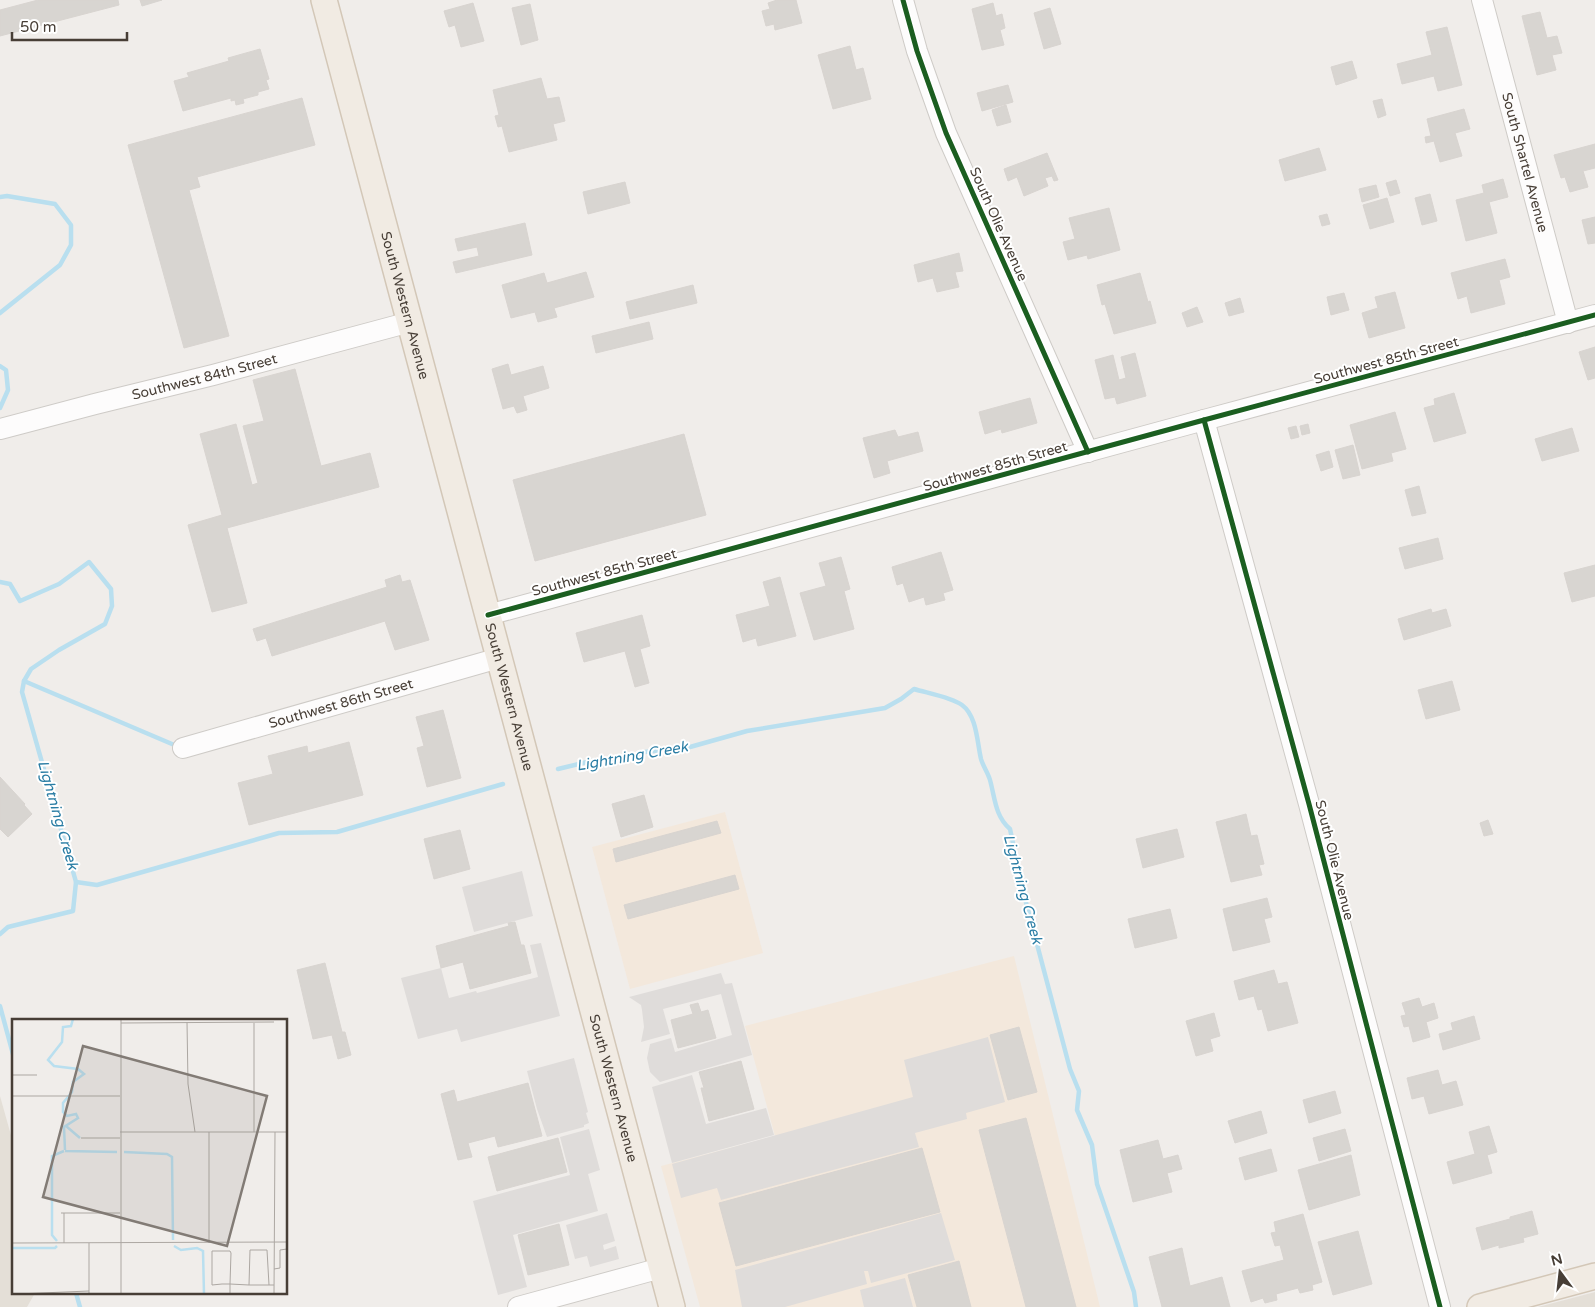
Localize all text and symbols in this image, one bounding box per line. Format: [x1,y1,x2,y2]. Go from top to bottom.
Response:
scale bar [12,10,128,42]
text: 50 m [20,18,57,36]
street label: South Shartel Avenue [1498,91,1551,234]
street label: South Olie Avenue [966,165,1031,284]
street label: South Western Avenue [377,230,433,381]
street label: Southwest 85th Street [1312,333,1461,388]
street label: Southwest 84th Street [130,350,280,404]
street label: Southwest 85th Street [921,438,1070,495]
street label: Southwest 85th Street [530,545,679,600]
street label: South Western Avenue [481,621,537,773]
street label: Southwest 86th Street [267,675,416,732]
water label: Lightning Creek [575,737,691,775]
water label: Lightning Creek [34,758,83,873]
street label: South Olie Avenue [1311,798,1358,922]
water label: Lightning Creek [1000,832,1047,948]
street label: South Western Avenue [585,1012,641,1164]
inset map [12,1019,288,1294]
north arrow [1535,1247,1585,1297]
text: N [1549,1250,1564,1270]

